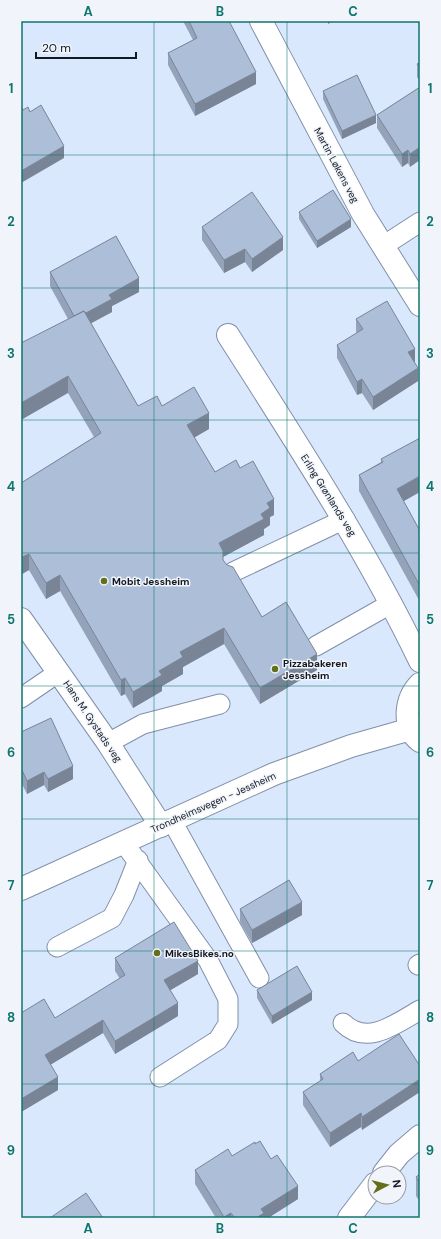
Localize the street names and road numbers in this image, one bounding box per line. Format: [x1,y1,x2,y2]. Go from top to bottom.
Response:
street label: Martin Løkens veg [311,125,362,206]
street label: Erling Grønlands veg [298,452,359,539]
street label: Hans M. Gystads veg [60,678,125,765]
street label: Trondheimsvegen - Jessheim [149,769,278,836]

